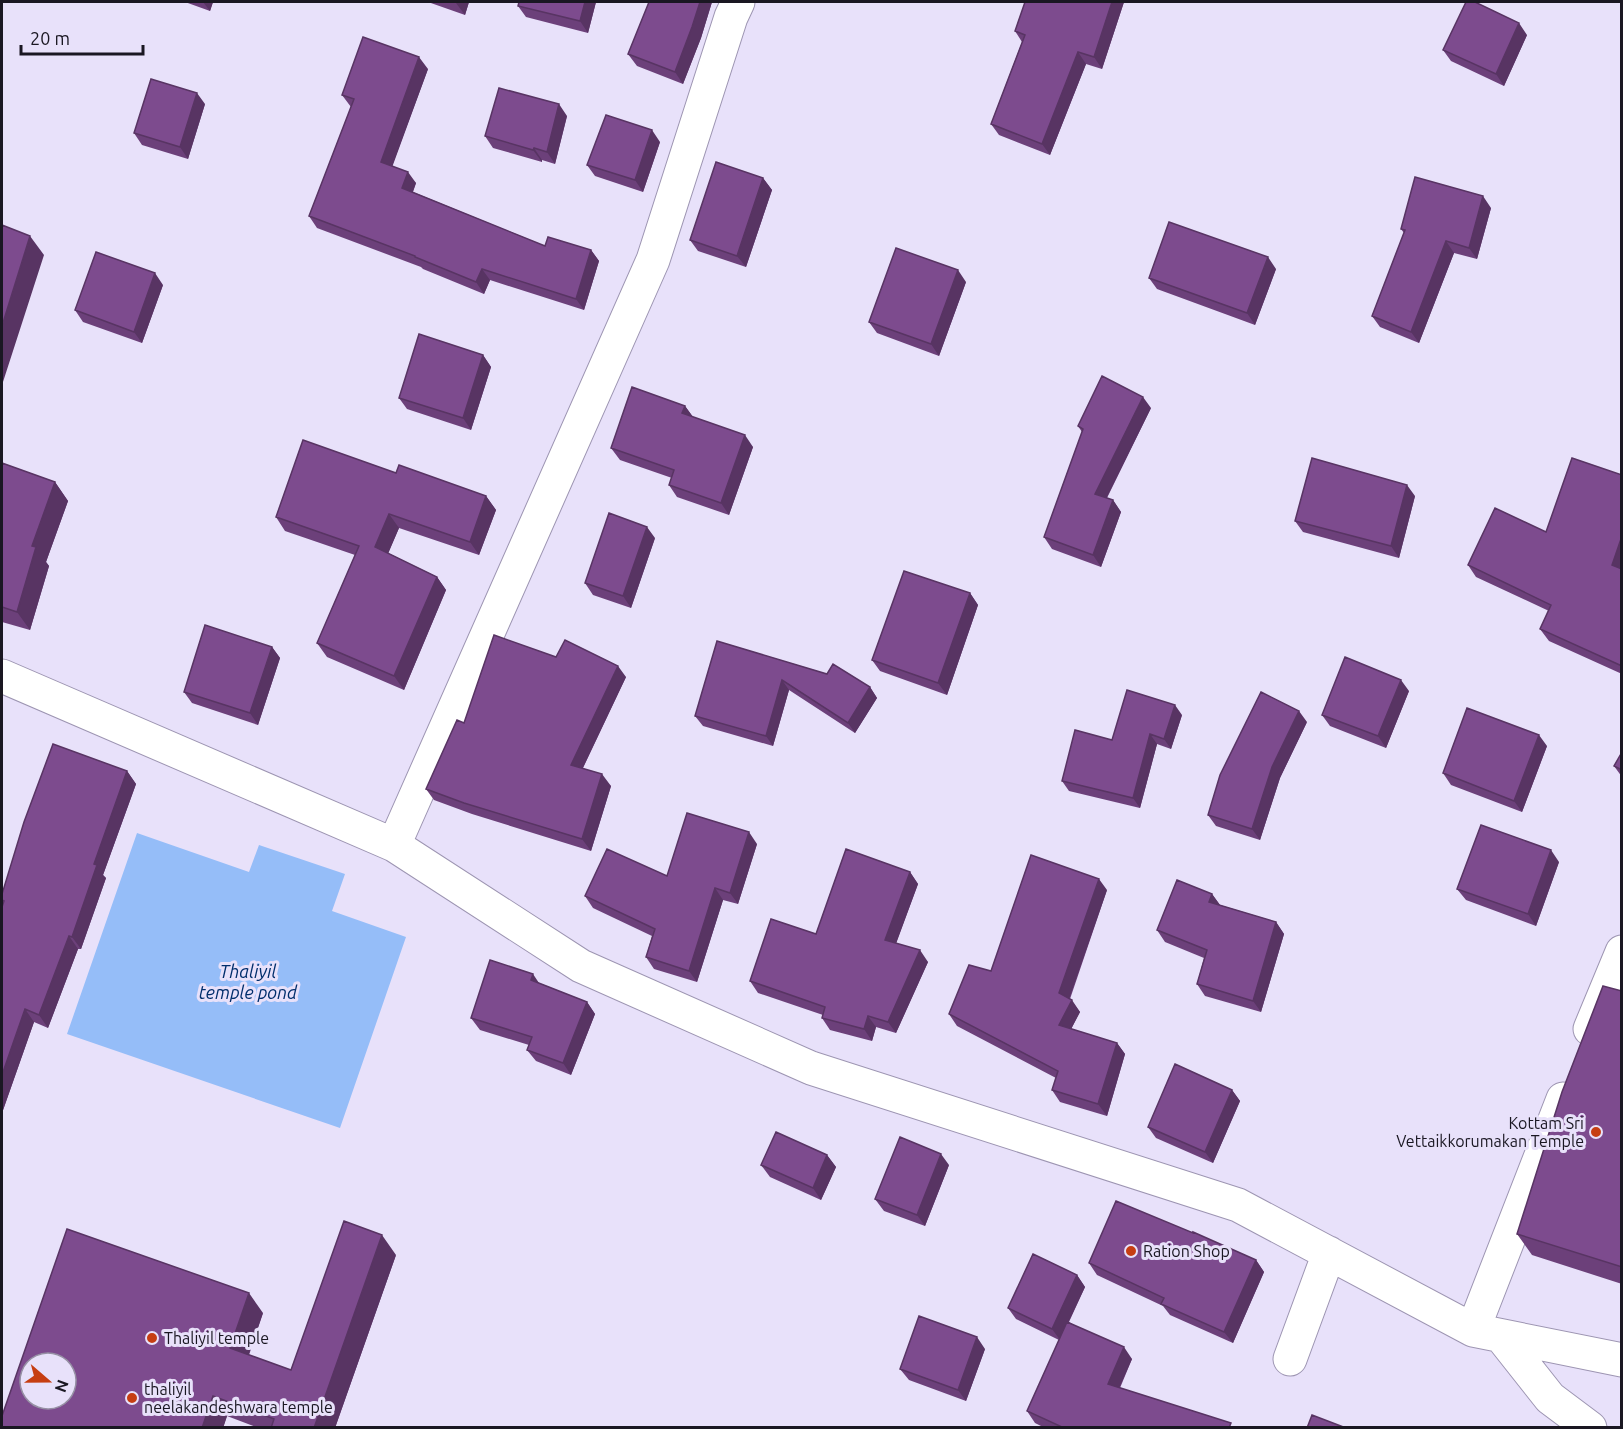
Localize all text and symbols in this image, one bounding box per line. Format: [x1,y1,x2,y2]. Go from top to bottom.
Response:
scale bar [21,18,142,56]
text: 20 m [30,28,70,48]
water label: Thaliyil temple pond [199,961,298,1002]
place label: Kottam Sri Vettaikkorumakan Temple [1396,1114,1584,1150]
marker: Kottam Sri Vettaikkorumakan Temple [1589,1125,1603,1139]
place label: Ration Shop [1143,1242,1230,1260]
marker: Ration Shop [1124,1244,1138,1258]
place label: Thaliyil temple [164,1329,269,1347]
marker: Thaliyil temple [145,1331,159,1345]
north arrow [18,1351,78,1411]
text: N [52,1377,73,1395]
place label: thaliyil neelakandeshwara temple [144,1380,333,1416]
marker: thaliyil neelakandeshwara temple [125,1391,139,1405]

